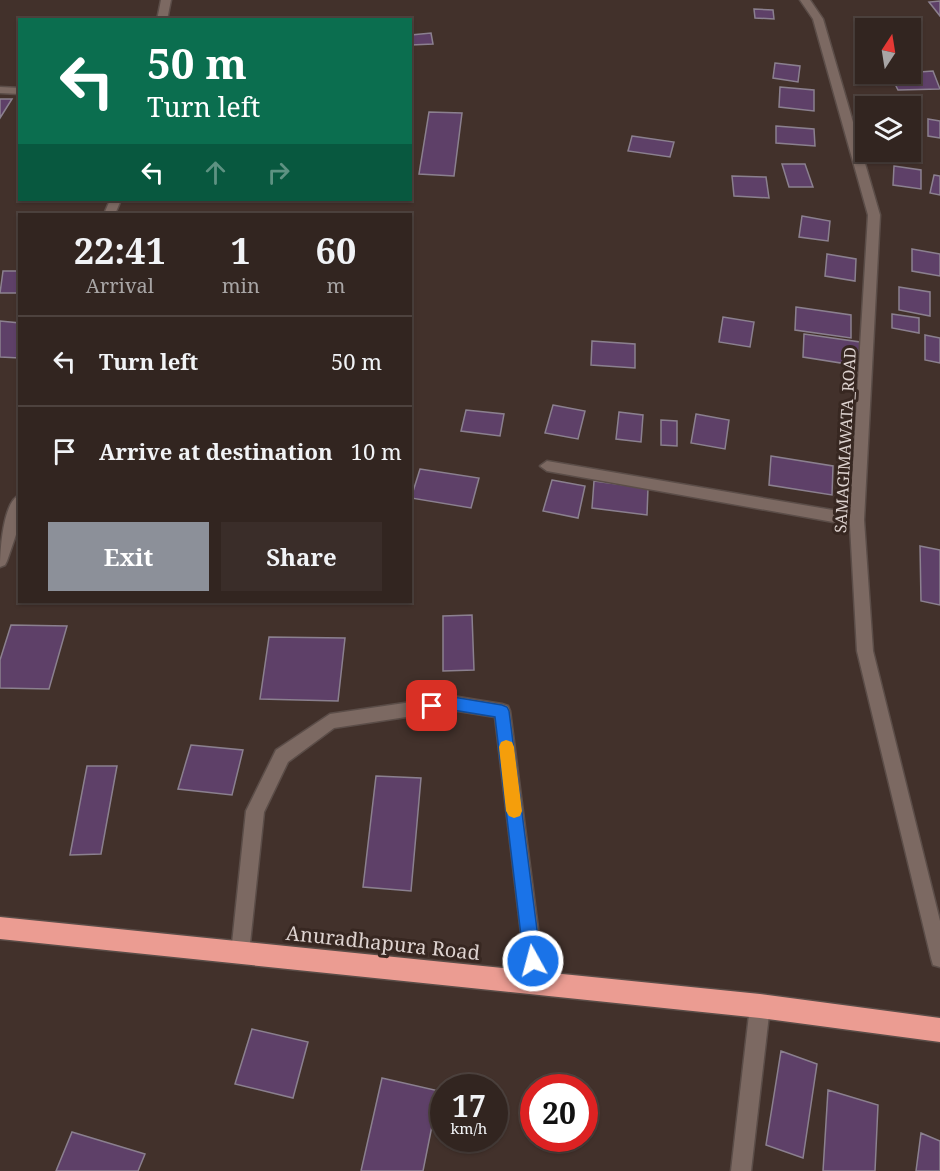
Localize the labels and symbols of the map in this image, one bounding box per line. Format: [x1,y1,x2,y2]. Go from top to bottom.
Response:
north arrow [855,18,921,84]
street label: SAMAGIMAWATA_ROAD [829,346,861,534]
pin [406,680,457,731]
street label: Anuradhapura Road [285,919,481,966]
position arrow [501,929,565,993]
speed limit sign: 20 [520,1074,598,1152]

